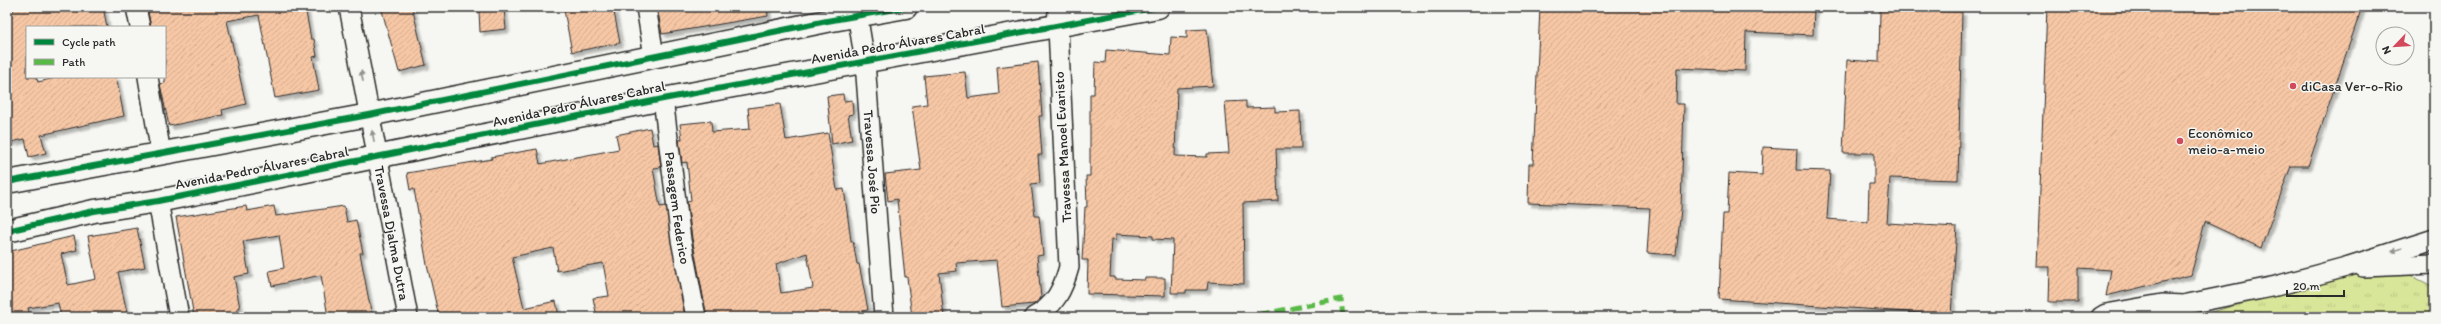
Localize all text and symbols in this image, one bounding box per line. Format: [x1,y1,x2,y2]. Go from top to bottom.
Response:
street label: Avenida Pedro Álvares Cabral [810,20,986,68]
legend [26,26,166,78]
north arrow [2375,26,2415,66]
text: Cycle path [62,35,116,49]
text: N [2379,44,2394,56]
text: Path [62,55,85,69]
one-way arrow [358,70,364,83]
street label: Travessa Manoel Evaristo [1051,71,1075,223]
street label: Avenida Pedro Álvares Cabral [491,77,667,131]
place label: diCasa Ver-o-Rio [2301,78,2403,95]
marker: diCasa Ver-o-Rio [2288,81,2298,91]
street label: Travessa José Pio [860,109,885,215]
place label: Econômico meio-a-meio [2188,125,2265,158]
one-way arrow [370,130,376,142]
marker: Econômico meio-a-meio [2175,136,2185,146]
street label: Avenida Pedro Álvares Cabral [174,143,350,193]
street label: Passagem Federico [661,151,694,266]
street label: Travessa Djalma Dutra [371,164,413,302]
one-way arrow [2390,247,2402,253]
scale bar [2287,272,2344,298]
text: 20 m [2293,279,2320,293]

